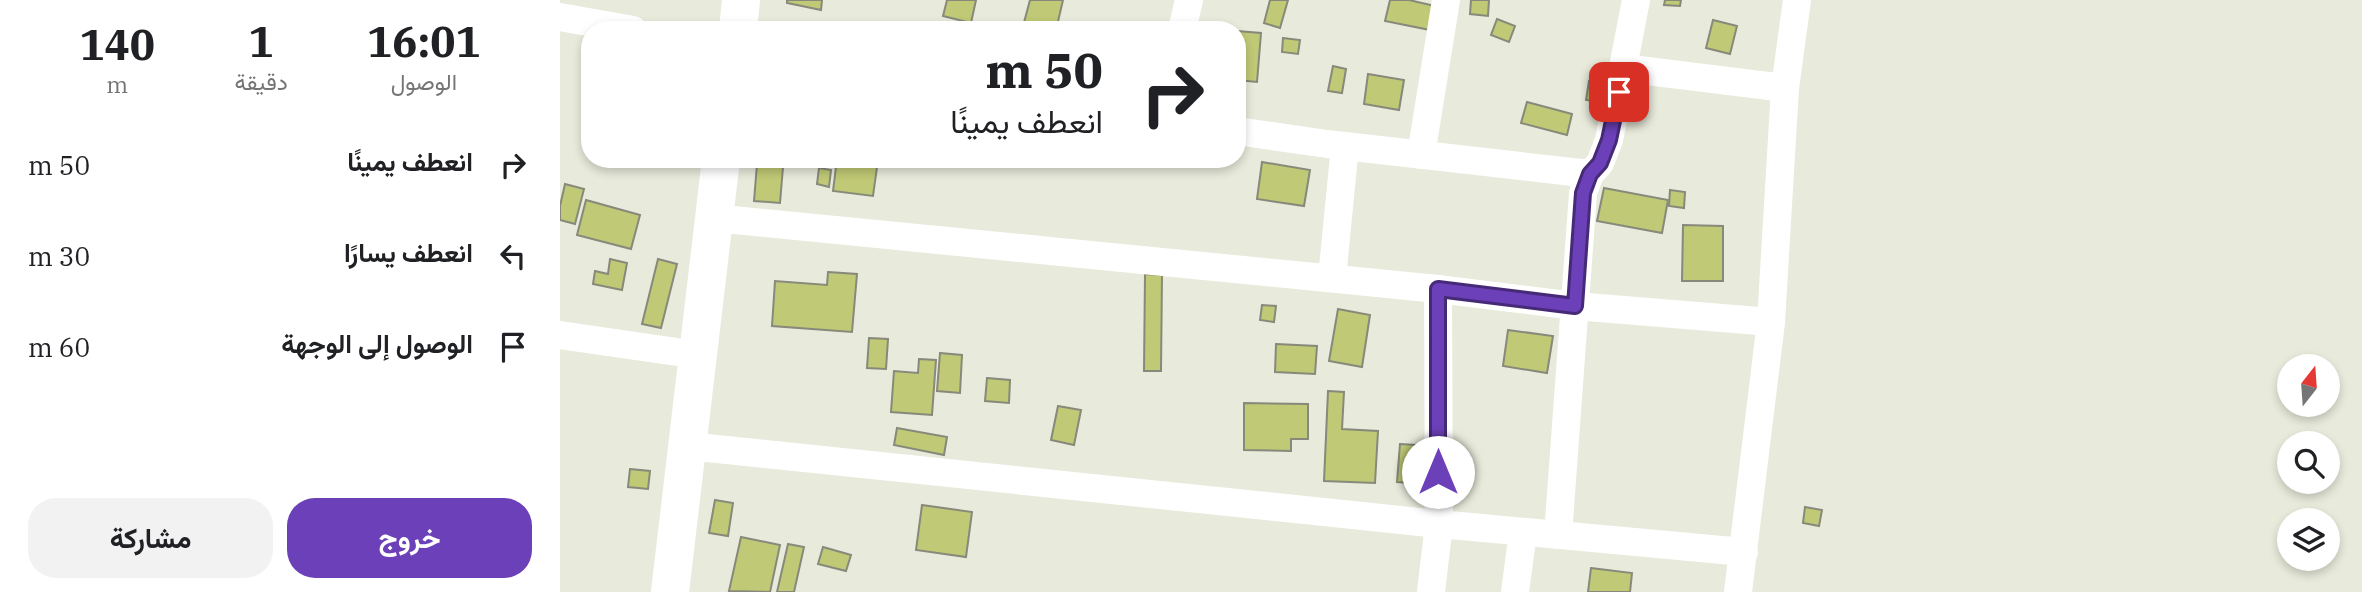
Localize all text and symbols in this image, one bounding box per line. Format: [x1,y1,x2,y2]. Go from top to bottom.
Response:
text: 1 [248,14,274,69]
text: 16:01 [367,14,481,69]
text: 140 [79,17,155,72]
text: 50 m [985,38,1103,101]
icon: right [1127,49,1218,140]
pin [1589,62,1649,122]
text: دقيقة [234,66,288,96]
text: الوصول [391,66,457,96]
text: m [106,69,128,99]
icon: arrive [1600,73,1638,111]
text: انعطف يمينًا [950,100,1103,142]
text: انعطف يمينًا [347,144,473,178]
icon: right [494,146,532,184]
text: 50 m [28,148,90,182]
text: انعطف يسارًا [344,235,473,269]
icon: left [494,237,532,275]
text: 30 m [28,239,90,273]
text: الوصول إلى الوجهة [281,326,473,360]
icon: arrive [494,328,532,366]
text: 60 m [28,330,90,364]
north arrow [2277,354,2340,416]
map controls [2277,354,2340,571]
button: search [2277,431,2340,494]
position arrow [1401,435,1475,509]
button: مشاركة [28,498,273,578]
button: خروج [287,498,532,578]
button: layers [2277,508,2340,571]

